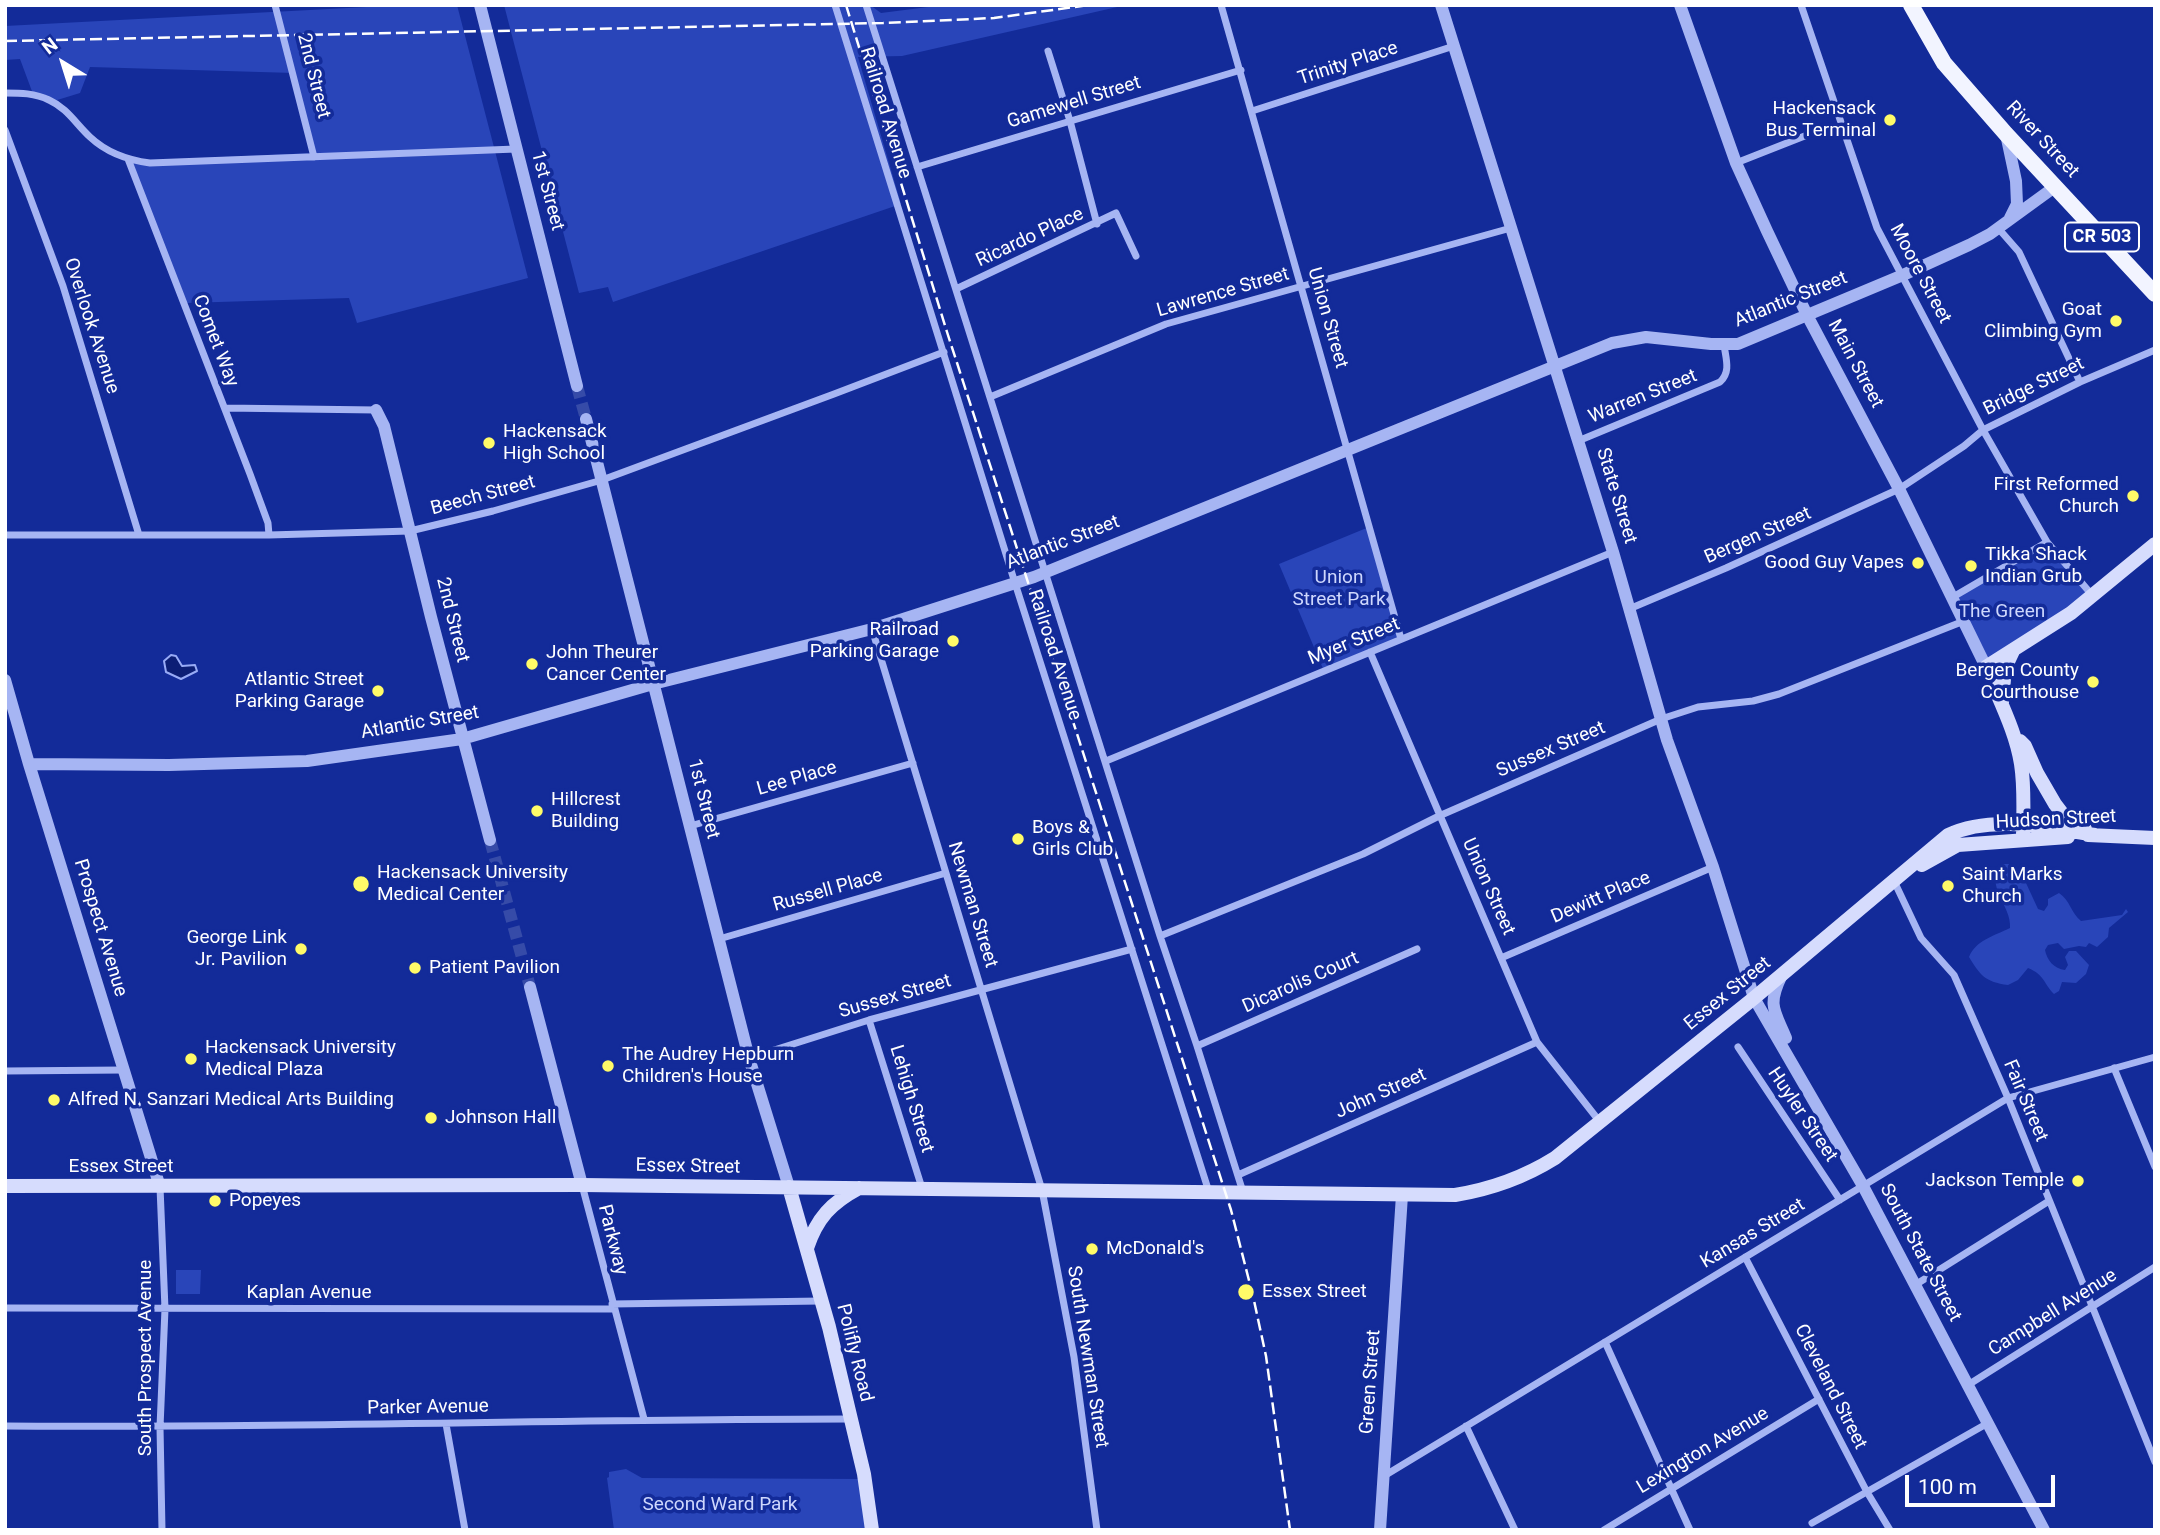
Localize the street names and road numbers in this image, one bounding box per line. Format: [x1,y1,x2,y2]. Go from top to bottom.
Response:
street label: 2nd Street [291,31,335,121]
street label: Trinity Place [1295,37,1401,91]
street label: Railroad Avenue [854,45,916,181]
street label: Gamewell Street [1004,72,1144,134]
street label: River Street [2001,97,2083,183]
street label: 1st Street [525,149,569,233]
street label: Ricardo Place [973,203,1087,273]
street label: Moore Street [1884,220,1956,328]
road number: CR 503 [2065,222,2139,251]
street label: Overlook Avenue [58,255,124,397]
street label: Lawrence Street [1154,263,1292,323]
street label: Union Street [1302,265,1352,371]
street label: Atlantic Street [1731,267,1851,333]
street label: Comet Way [187,292,243,390]
street label: Main Street [1822,316,1888,412]
street label: Bridge Street [1980,353,2088,421]
street label: Warren Street [1585,365,1701,429]
street label: State Street [1591,445,1641,547]
street label: Beech Street [428,471,538,521]
street label: Bergen Street [1701,502,1815,570]
street label: Atlantic Street [1003,511,1123,575]
street label: 2nd Street [430,575,474,665]
street label: Railroad Avenue [1022,587,1086,723]
street label: Myer Street [1305,613,1403,671]
street label: Atlantic Street [359,701,481,745]
street label: Sussex Street [1493,717,1609,783]
street label: 1st Street [682,757,724,841]
street label: Lee Place [754,757,840,801]
street label: Hudson Street [1995,805,2117,835]
street label: Union Street [1457,835,1519,939]
street label: Newman Street [942,839,1002,971]
street label: Prospect Avenue [68,856,132,1000]
street label: Russell Place [771,864,885,918]
street label: Dewitt Place [1548,867,1654,929]
street label: Dicarolis Court [1239,947,1363,1019]
street label: Essex Street [1680,952,1776,1036]
street label: Sussex Street [836,970,954,1024]
street label: Lehigh Street [884,1042,938,1156]
street label: Fair Street [1998,1057,2052,1145]
street label: Huyler Street [1762,1063,1842,1167]
street label: John Street [1332,1064,1430,1124]
street label: Essex Street [635,1155,741,1179]
street label: Essex Street [69,1156,173,1178]
street label: South State Street [1874,1180,1966,1326]
street label: Kansas Street [1697,1194,1809,1274]
street label: Parkway [592,1202,632,1278]
street label: South Prospect Avenue [135,1260,157,1456]
street label: South Newman Street [1061,1264,1113,1450]
street label: Campbell Avenue [1985,1264,2121,1362]
street label: Kaplan Avenue [246,1282,372,1304]
street label: Polifly Road [831,1302,877,1404]
street label: Cleveland Street [1789,1321,1871,1453]
street label: Green Street [1356,1329,1386,1435]
street label: Parker Avenue [367,1396,489,1420]
street label: Lexington Avenue [1633,1403,1773,1499]

